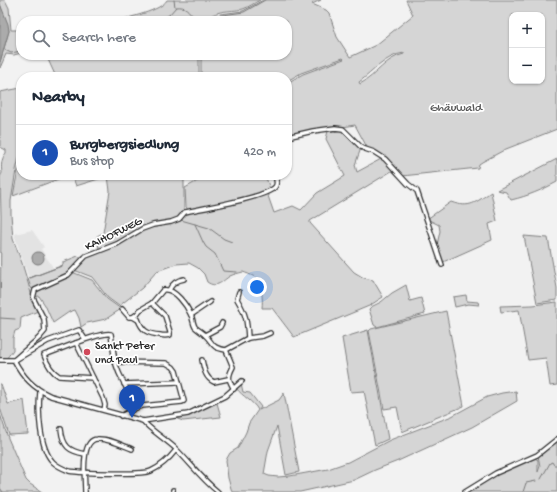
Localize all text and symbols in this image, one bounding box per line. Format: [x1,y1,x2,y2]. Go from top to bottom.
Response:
map controls [509,12,545,84]
button: + [509,12,545,48]
search box [16,16,292,60]
icon: search [30,27,52,49]
text: Search here [62,29,136,47]
button: − [509,48,545,84]
text: Nearby [32,88,85,108]
park label: Ghäuwald [430,102,483,116]
text: Burgbergsiedlung [70,136,179,154]
text: 1 [42,145,48,160]
text: 420 m [244,145,276,160]
text: Bus stop [70,154,114,169]
street label: KAIHOFWEG [83,215,145,255]
your location [247,277,267,297]
place label: Sankt Peter und Paul [95,340,156,368]
marker: Sankt Peter und Paul [82,347,92,357]
pin: 1 [119,385,145,418]

